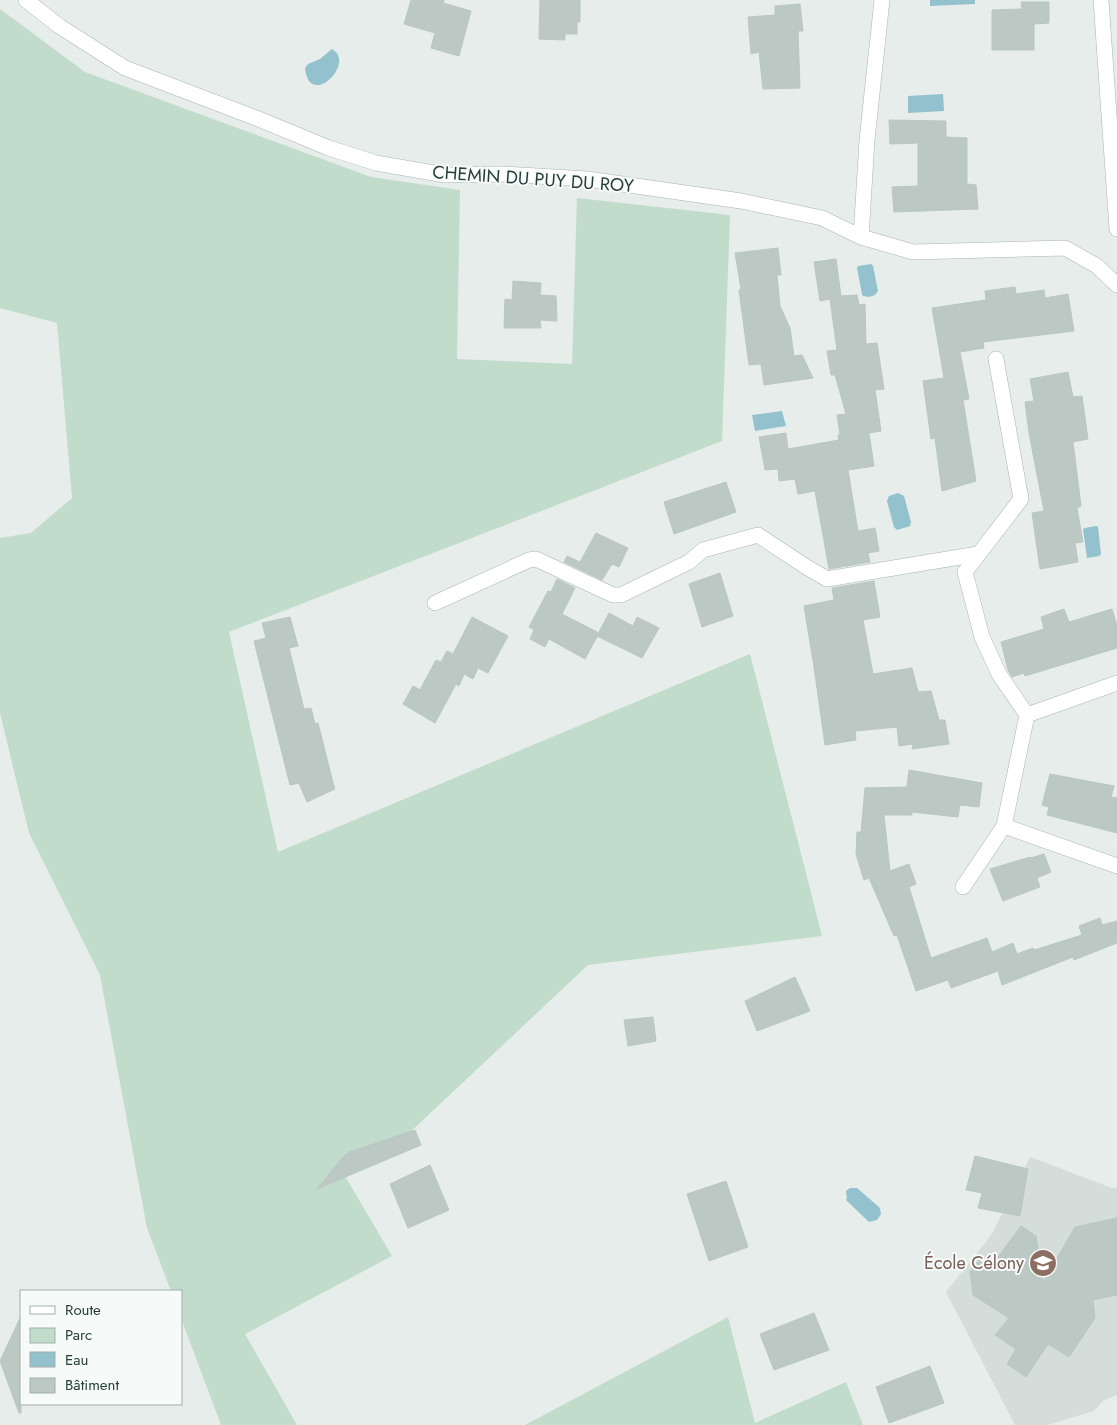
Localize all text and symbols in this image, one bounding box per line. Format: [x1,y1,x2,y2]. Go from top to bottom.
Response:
street label: CHEMIN DU PUY DU ROY [431,159,635,199]
school or university icon: École Célony [1028,1248,1058,1278]
place label: École Célony [924,1250,1024,1276]
legend [20,1290,182,1405]
text: Route [65,1299,101,1321]
text: Parc [65,1324,92,1346]
text: Eau [65,1349,88,1371]
text: Bâtiment [65,1374,119,1396]

